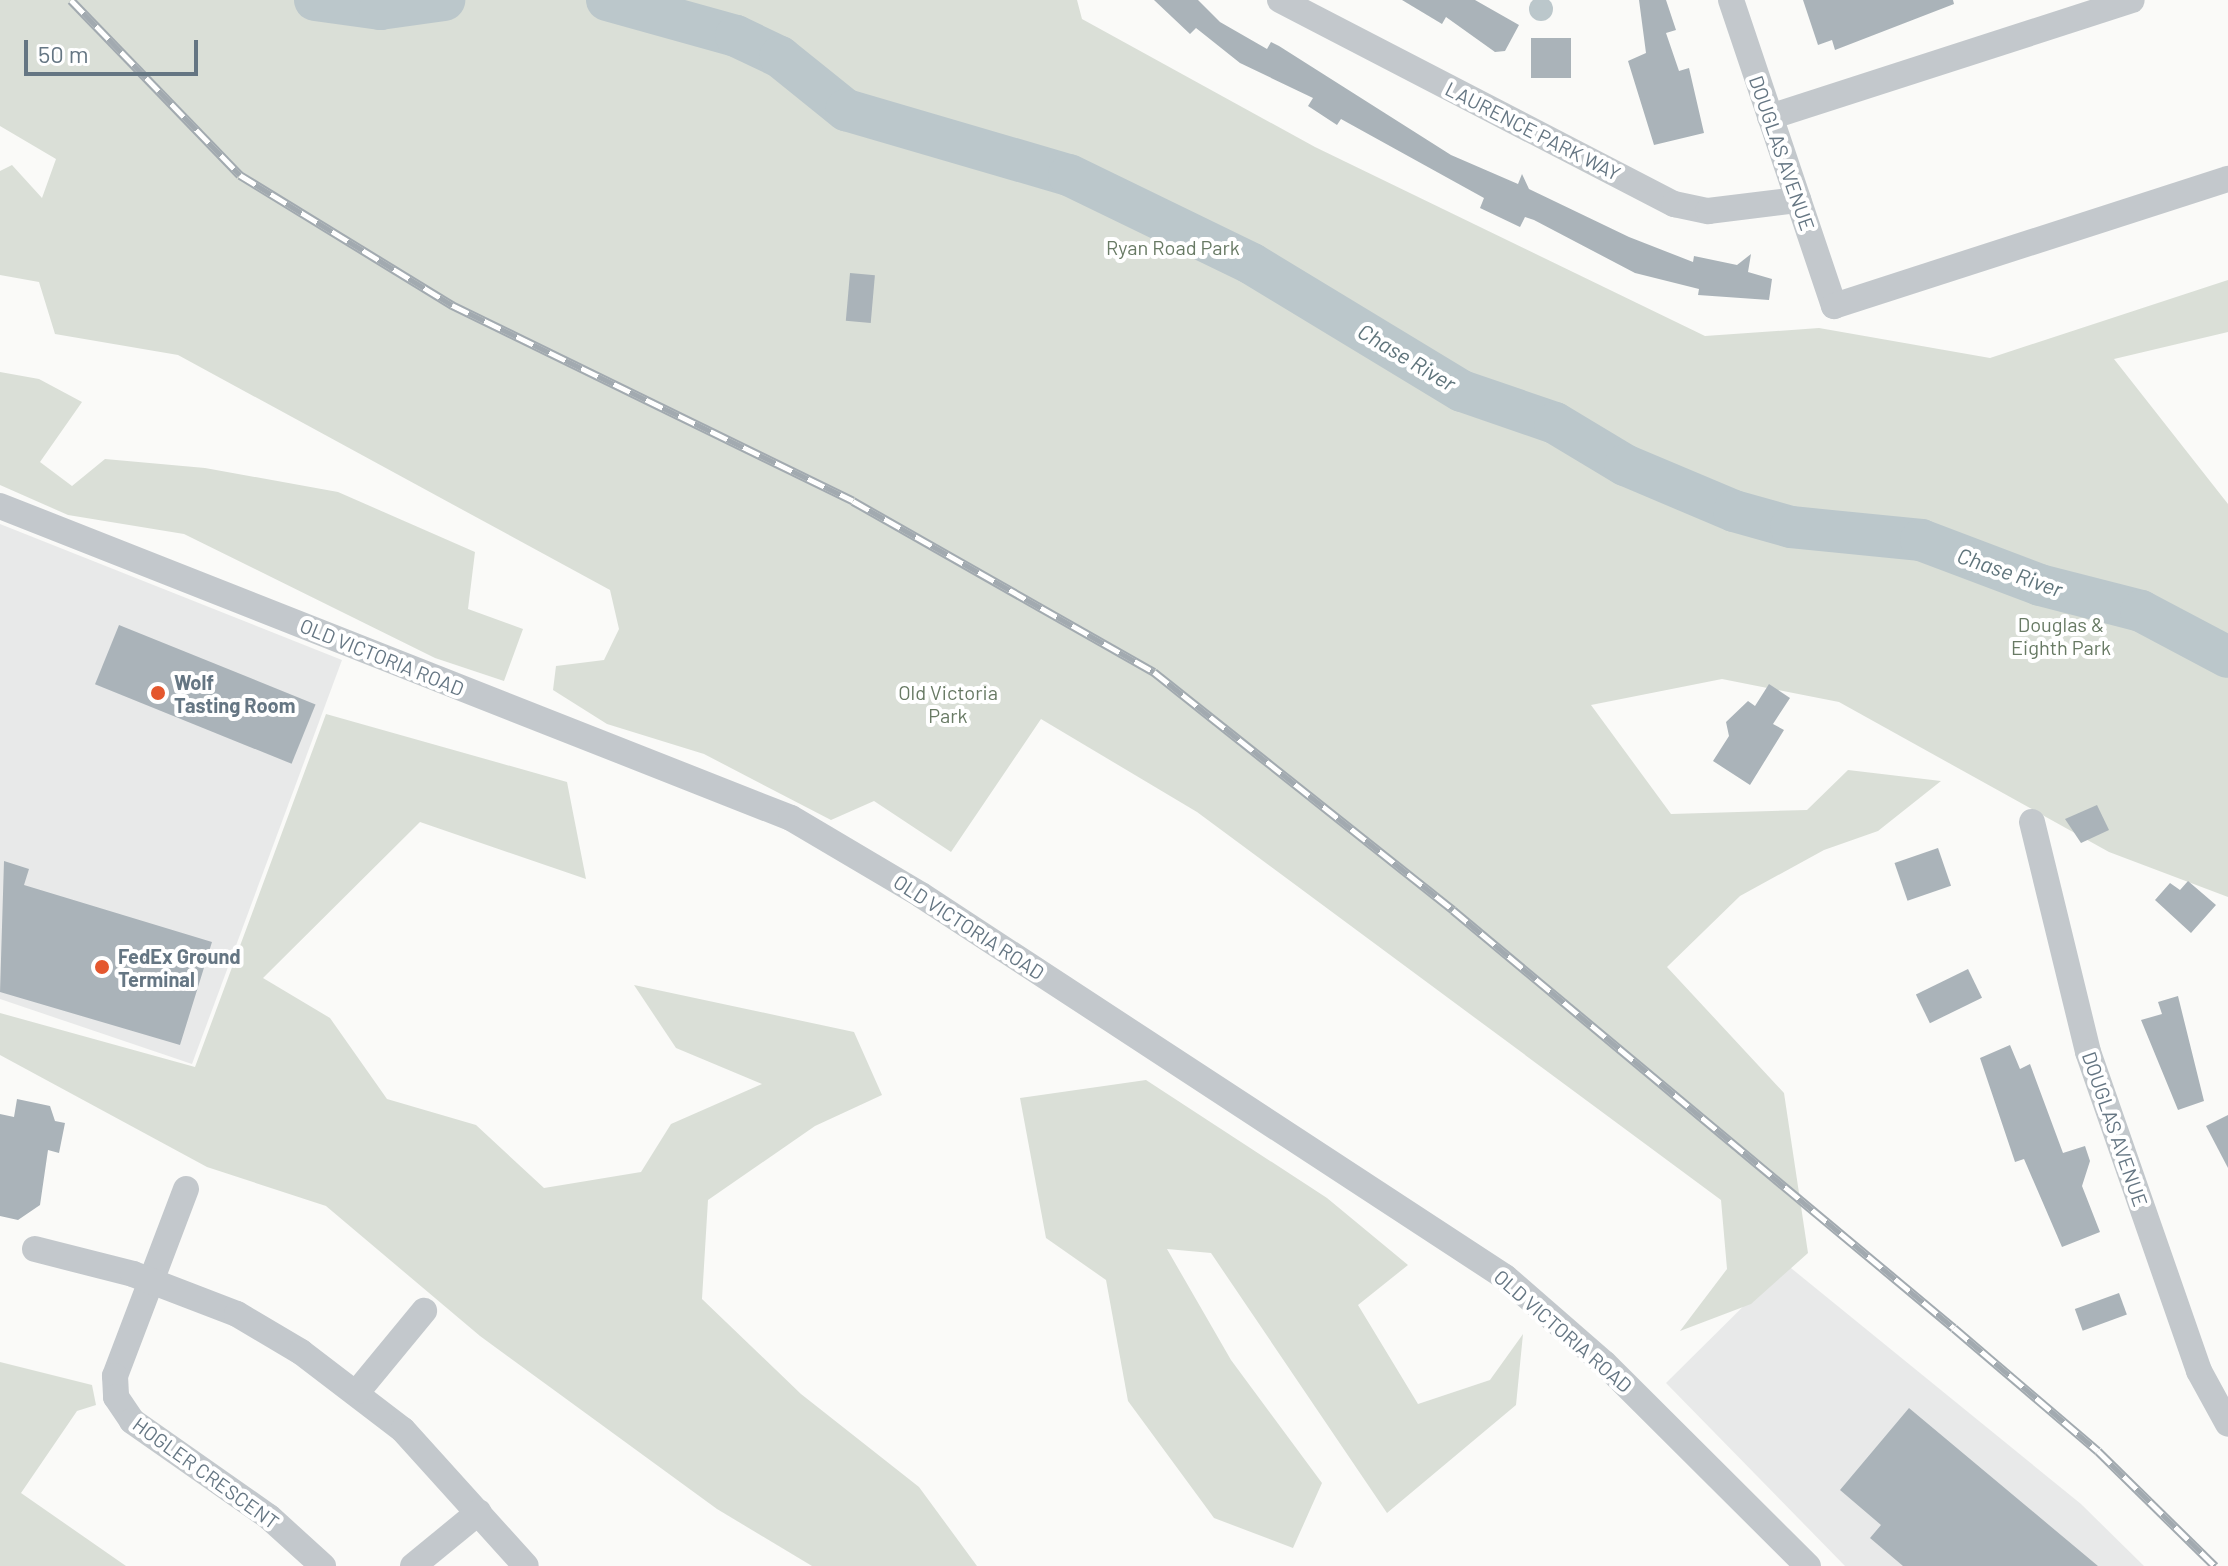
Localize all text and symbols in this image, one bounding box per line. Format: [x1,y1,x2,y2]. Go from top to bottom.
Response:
scale bar [28,24,202,74]
text: 50 m [38,39,89,68]
street label: DOUGLAS AVENUE [1744,72,1820,234]
street label: LAURENCE PARK WAY [1442,76,1624,186]
park label: Ryan Road Park [1106,235,1240,259]
water label: Chase River [1353,317,1461,397]
water label: Chase River [1954,542,2066,602]
park label: Douglas & Eighth Park [2011,612,2111,659]
street label: OLD VICTORIA ROAD [297,613,467,701]
place label: Wolf Tasting Room [174,670,295,717]
park label: Old Victoria Park [898,681,998,728]
marker: Wolf Tasting Room [149,684,167,702]
street label: OLD VICTORIA ROAD [889,869,1049,985]
place label: FedEx Ground Terminal [118,944,241,991]
marker: FedEx Ground Terminal [93,958,111,976]
street label: DOUGLAS AVENUE [2077,1048,2153,1210]
street label: OLD VICTORIA ROAD [1489,1265,1637,1397]
street label: HOGLER CRESCENT [128,1412,284,1534]

